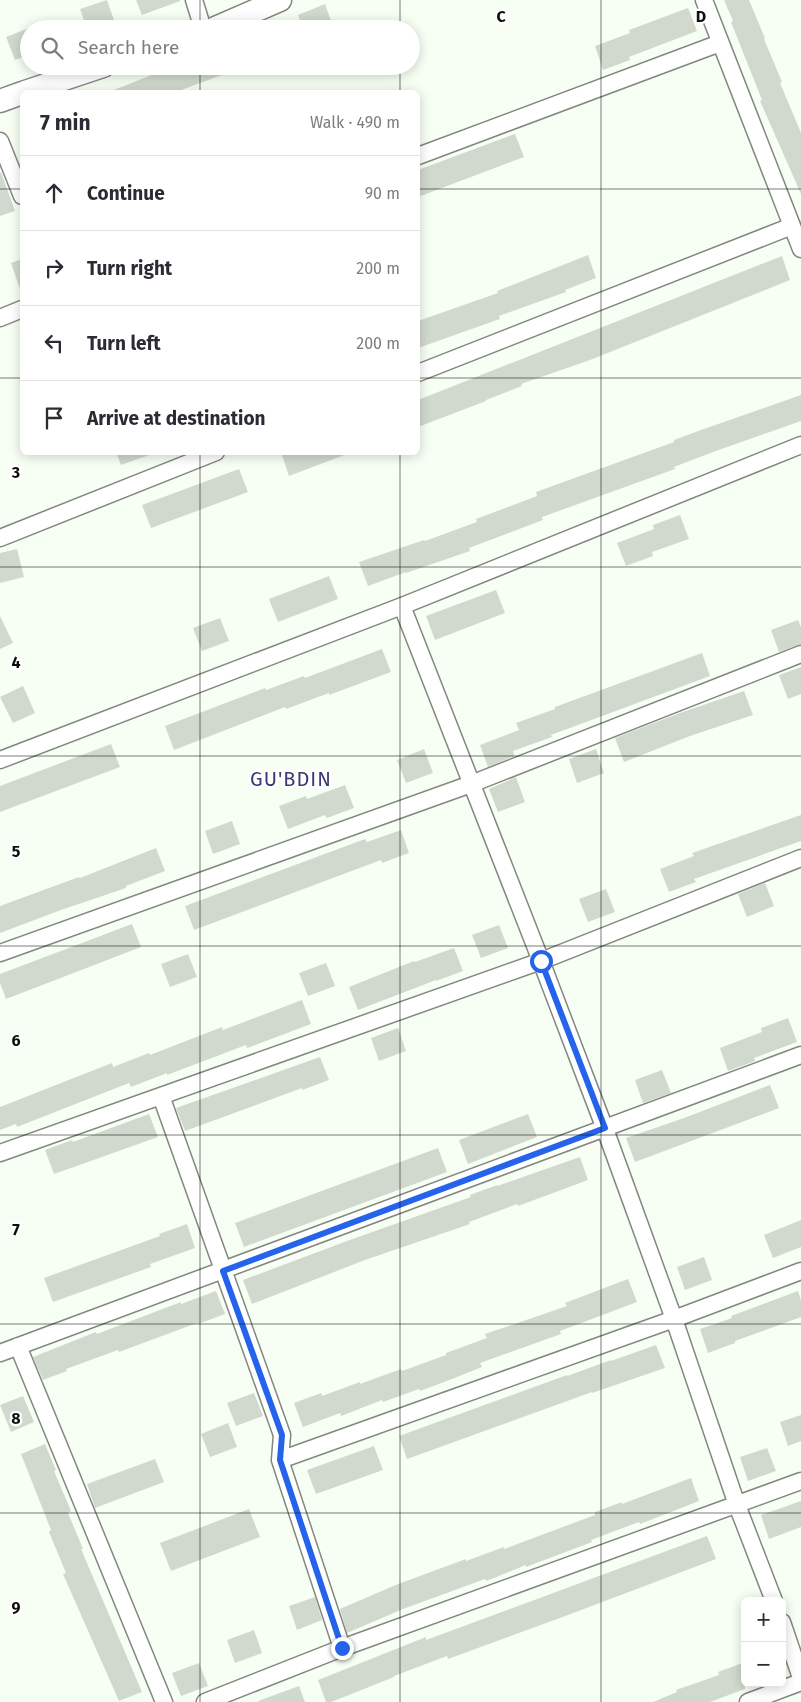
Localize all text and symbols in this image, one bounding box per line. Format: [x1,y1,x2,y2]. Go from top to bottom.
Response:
text: C [496,7,506,26]
text: D [696,7,706,26]
search box [20,20,420,75]
icon: search [38,34,66,62]
text: Search here [78,36,179,59]
text: 7 min [40,110,91,136]
text: Walk · 490 m [310,113,400,132]
icon: ahead [40,179,68,207]
text: Continue [87,182,165,205]
text: 90 m [365,184,400,203]
icon: right [40,254,68,282]
text: Turn right [87,257,172,280]
text: 200 m [356,259,400,278]
icon: left [40,329,68,357]
text: Turn left [87,332,161,355]
text: 200 m [356,334,400,353]
icon: arrive [40,404,68,432]
text: Arrive at destination [87,407,266,430]
text: 3 [11,463,20,482]
text: 4 [11,653,21,672]
district label: GU'BDIN [250,767,332,791]
text: 5 [12,842,21,861]
route start [530,950,553,973]
text: 6 [11,1031,21,1050]
text: 7 [12,1220,20,1239]
text: 8 [11,1409,21,1428]
map controls [741,1597,786,1687]
button: + [741,1597,786,1642]
text: 9 [12,1598,21,1617]
route end [331,1637,354,1660]
button: − [741,1642,786,1687]

